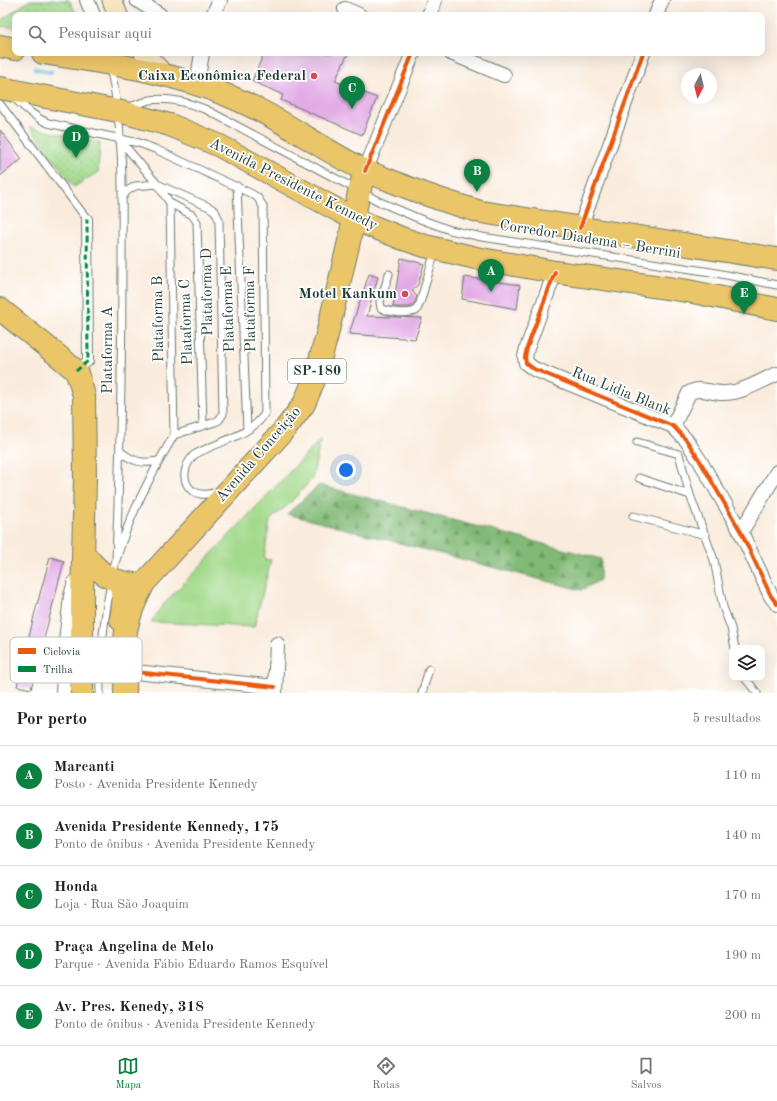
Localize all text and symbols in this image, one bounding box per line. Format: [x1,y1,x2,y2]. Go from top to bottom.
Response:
search box [12,12,765,56]
icon: search [26,23,48,45]
text: Pesquisar aqui [58,27,152,42]
north arrow [681,68,717,104]
place label: Caixa Econômica Federal [138,69,306,84]
marker: Caixa Econômica Federal [309,71,319,81]
pin: C [339,76,365,109]
pin: D [63,125,89,158]
street label: Avenida Presidente Kennedy [207,136,379,234]
pin: B [464,159,490,192]
street label: Corredor Diadema – Berrini [498,218,682,262]
street label: Plataforma D [200,248,216,336]
pin: A [478,259,504,292]
street label: Plataforma E [220,265,238,353]
street label: Plataforma F [243,266,259,352]
street label: Plataforma B [151,276,167,362]
street label: Plataforma C [178,279,196,365]
pin: E [731,281,757,314]
place label: Motel Kankum [299,287,397,302]
marker: Motel Kankum [400,289,410,299]
street label: Plataforma A [101,306,116,394]
road number: SP-180 [288,359,346,383]
street label: Rua Lidia Blank [569,365,673,419]
street label: Avenida Conceição [214,405,304,505]
your location [336,460,356,480]
legend [10,637,142,683]
map controls [729,645,765,681]
button: layers [729,645,765,681]
text: Ciclovia [43,647,81,658]
text: Trilha [43,665,73,676]
text: Por perto [16,711,87,728]
text: 5 resultados [693,712,761,725]
text: Marcanti [54,760,114,775]
text: A [24,769,34,782]
text: 110 m [724,769,761,782]
text: Posto · Avenida Presidente Kennedy [54,778,258,791]
text: Avenida Presidente Kennedy, 175 [54,820,279,835]
text: B [24,829,34,842]
text: 140 m [724,829,761,842]
text: Ponto de ônibus · Avenida Presidente Kennedy [54,838,315,851]
text: Honda [54,880,98,895]
text: C [25,889,33,902]
text: 170 m [724,889,761,902]
text: Loja · Rua São Joaquim [54,898,189,911]
text: Praça Angelina de Melo [54,940,214,955]
text: D [24,949,34,962]
text: 190 m [724,949,761,962]
text: Parque · Avenida Fábio Eduardo Ramos Esquível [54,958,328,971]
text: Av. Pres. Kenedy, 318 [54,1000,204,1015]
text: E [25,1009,33,1022]
text: 200 m [724,1009,761,1022]
text: Ponto de ônibus · Avenida Presidente Kennedy [54,1018,315,1031]
tab: Mapa [116,1055,141,1093]
tab: Rotas [372,1055,400,1093]
tab: Salvos [631,1055,661,1093]

